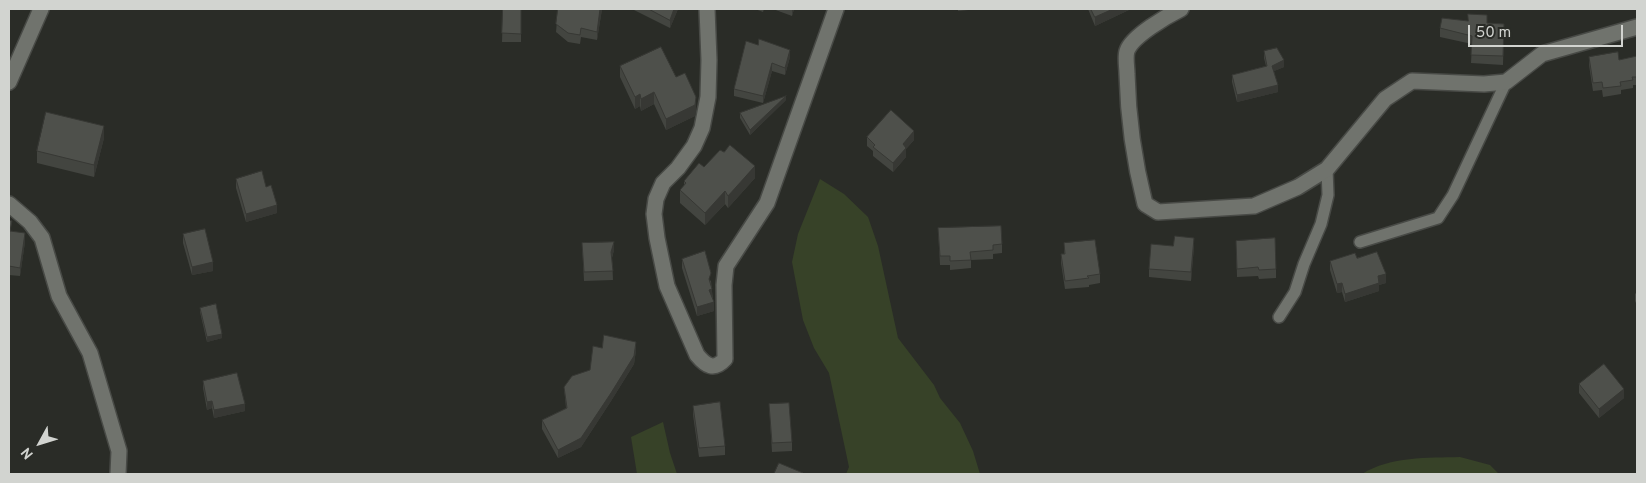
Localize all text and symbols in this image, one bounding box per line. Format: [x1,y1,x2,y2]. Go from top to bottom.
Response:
scale bar [1471,15,1626,47]
text: 50 m [1476,24,1511,43]
north arrow [15,418,65,468]
text: N [18,443,38,462]

